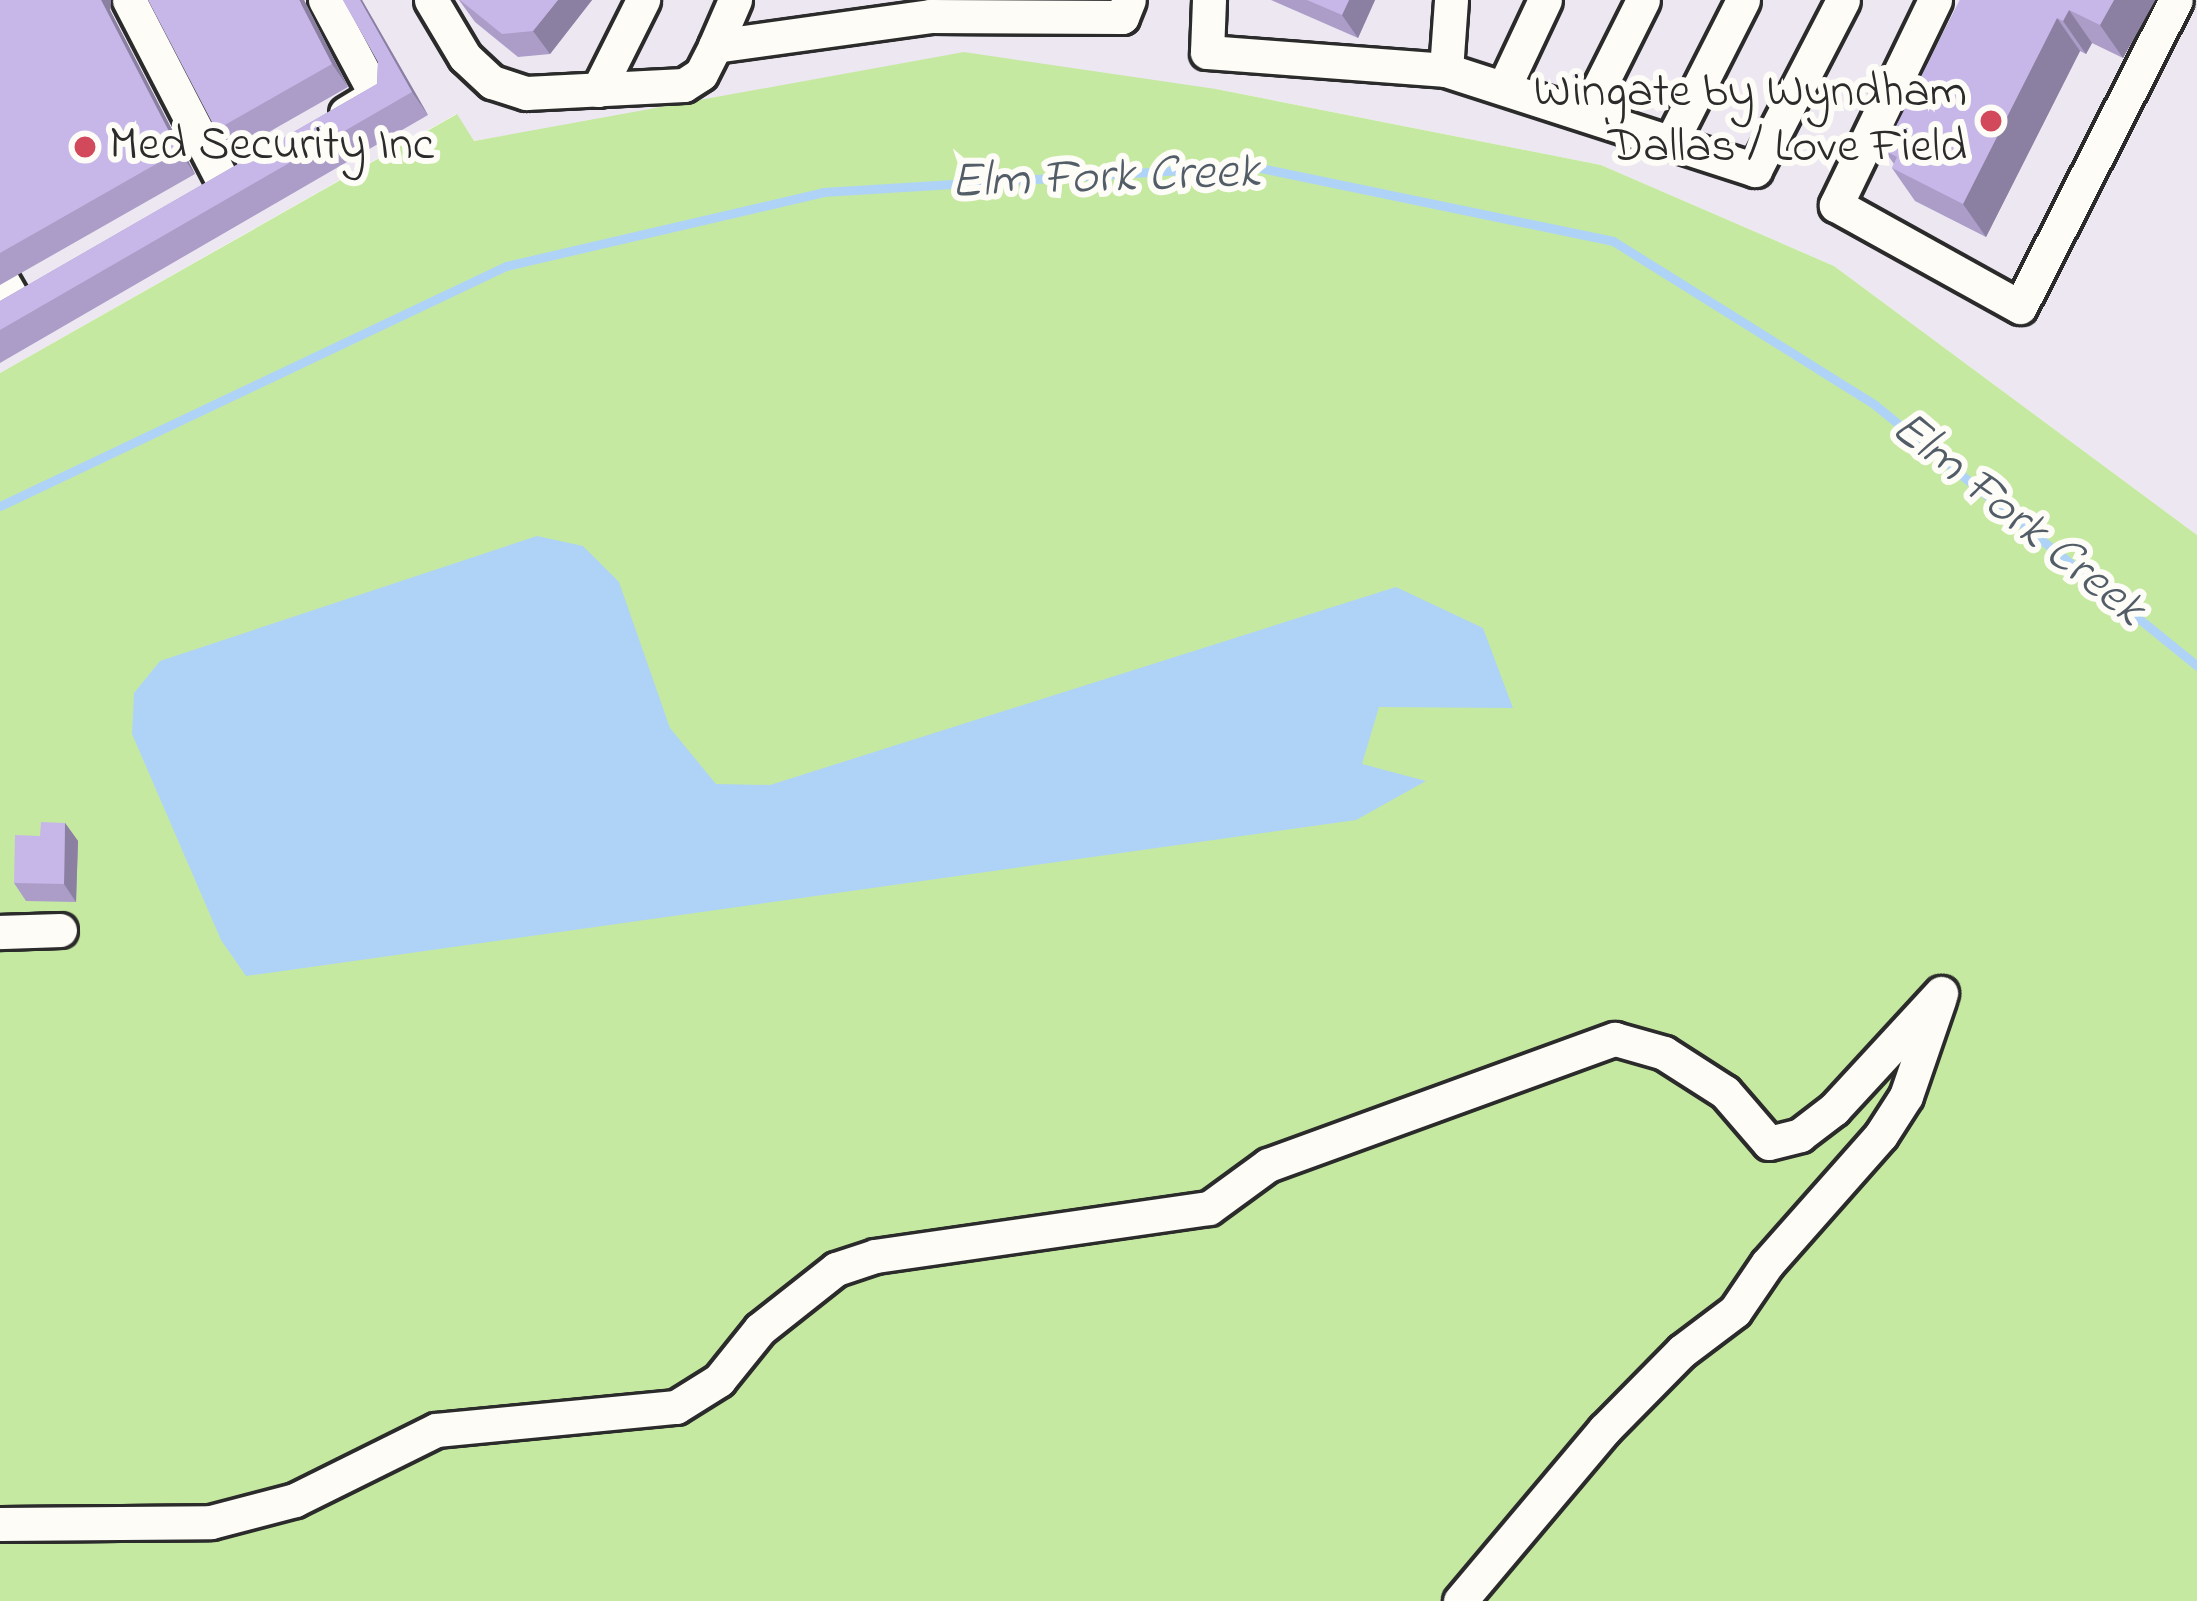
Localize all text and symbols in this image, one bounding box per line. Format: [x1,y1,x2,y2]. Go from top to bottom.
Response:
place label: Wingate by Wyndham Dallas / Love Field [1533,64,1967,177]
marker: Wingate by Wyndham Dallas / Love Field [1978,108,2004,134]
place label: Med Security Inc [109,118,434,176]
marker: Med Security Inc [72,134,98,160]
water label: Elm Fork Creek [949,143,1261,215]
water label: Elm Fork Creek [1877,399,2157,641]

